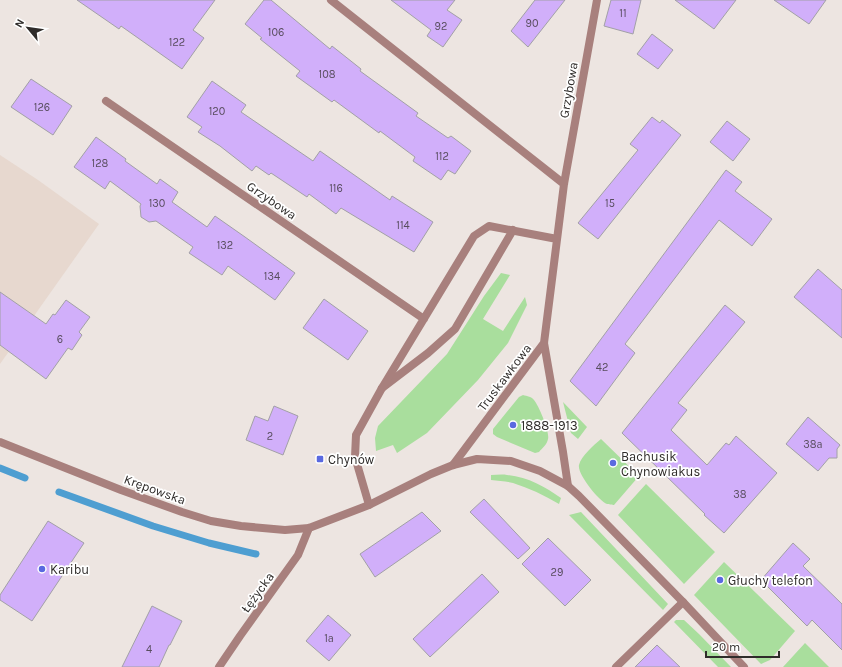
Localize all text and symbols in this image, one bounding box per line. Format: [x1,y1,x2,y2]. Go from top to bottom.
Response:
house number: 11 [619,7,627,20]
north arrow [8,8,48,48]
text: N [12,17,27,30]
house number: 90 [526,17,538,30]
house number: 92 [435,20,447,33]
house number: 106 [268,26,284,39]
house number: 122 [169,36,185,49]
street label: Grzybowa [556,61,581,119]
house number: 108 [319,68,336,81]
house number: 126 [34,101,50,114]
house number: 120 [209,105,225,118]
house number: 112 [435,150,449,163]
house number: 128 [92,157,109,170]
street label: Grzybowa [244,178,299,222]
house number: 116 [329,182,343,195]
house number: 130 [149,197,165,210]
house number: 15 [605,197,615,210]
house number: 114 [396,219,410,232]
house number: 132 [217,239,233,252]
house number: 134 [264,270,280,283]
house number: 6 [57,333,63,346]
street label: Truskawkowa [474,341,534,414]
house number: 42 [596,361,608,374]
place label: 1888-1913 [521,418,578,433]
marker: 1888-1913 [508,420,518,430]
house number: 2 [267,430,273,443]
house number: 38a [803,438,823,451]
place label: Bachusik Chynowiakus [621,449,700,479]
place label: Chynów [328,452,375,467]
marker: Chynów [315,454,325,464]
marker: Bachusik Chynowiakus [608,458,618,468]
street label: Krępowska [122,471,188,508]
house number: 38 [733,488,747,501]
place label: Karibu [50,562,89,577]
marker: Karibu [37,564,47,574]
house number: 29 [551,566,563,579]
street label: Łężycka [238,569,277,615]
place label: Głuchy telefon [728,573,813,588]
marker: Głuchy telefon [715,575,725,585]
house number: 1a [324,632,334,645]
scale bar [706,633,779,659]
text: 20 m [712,640,740,654]
house number: 4 [146,643,152,656]

